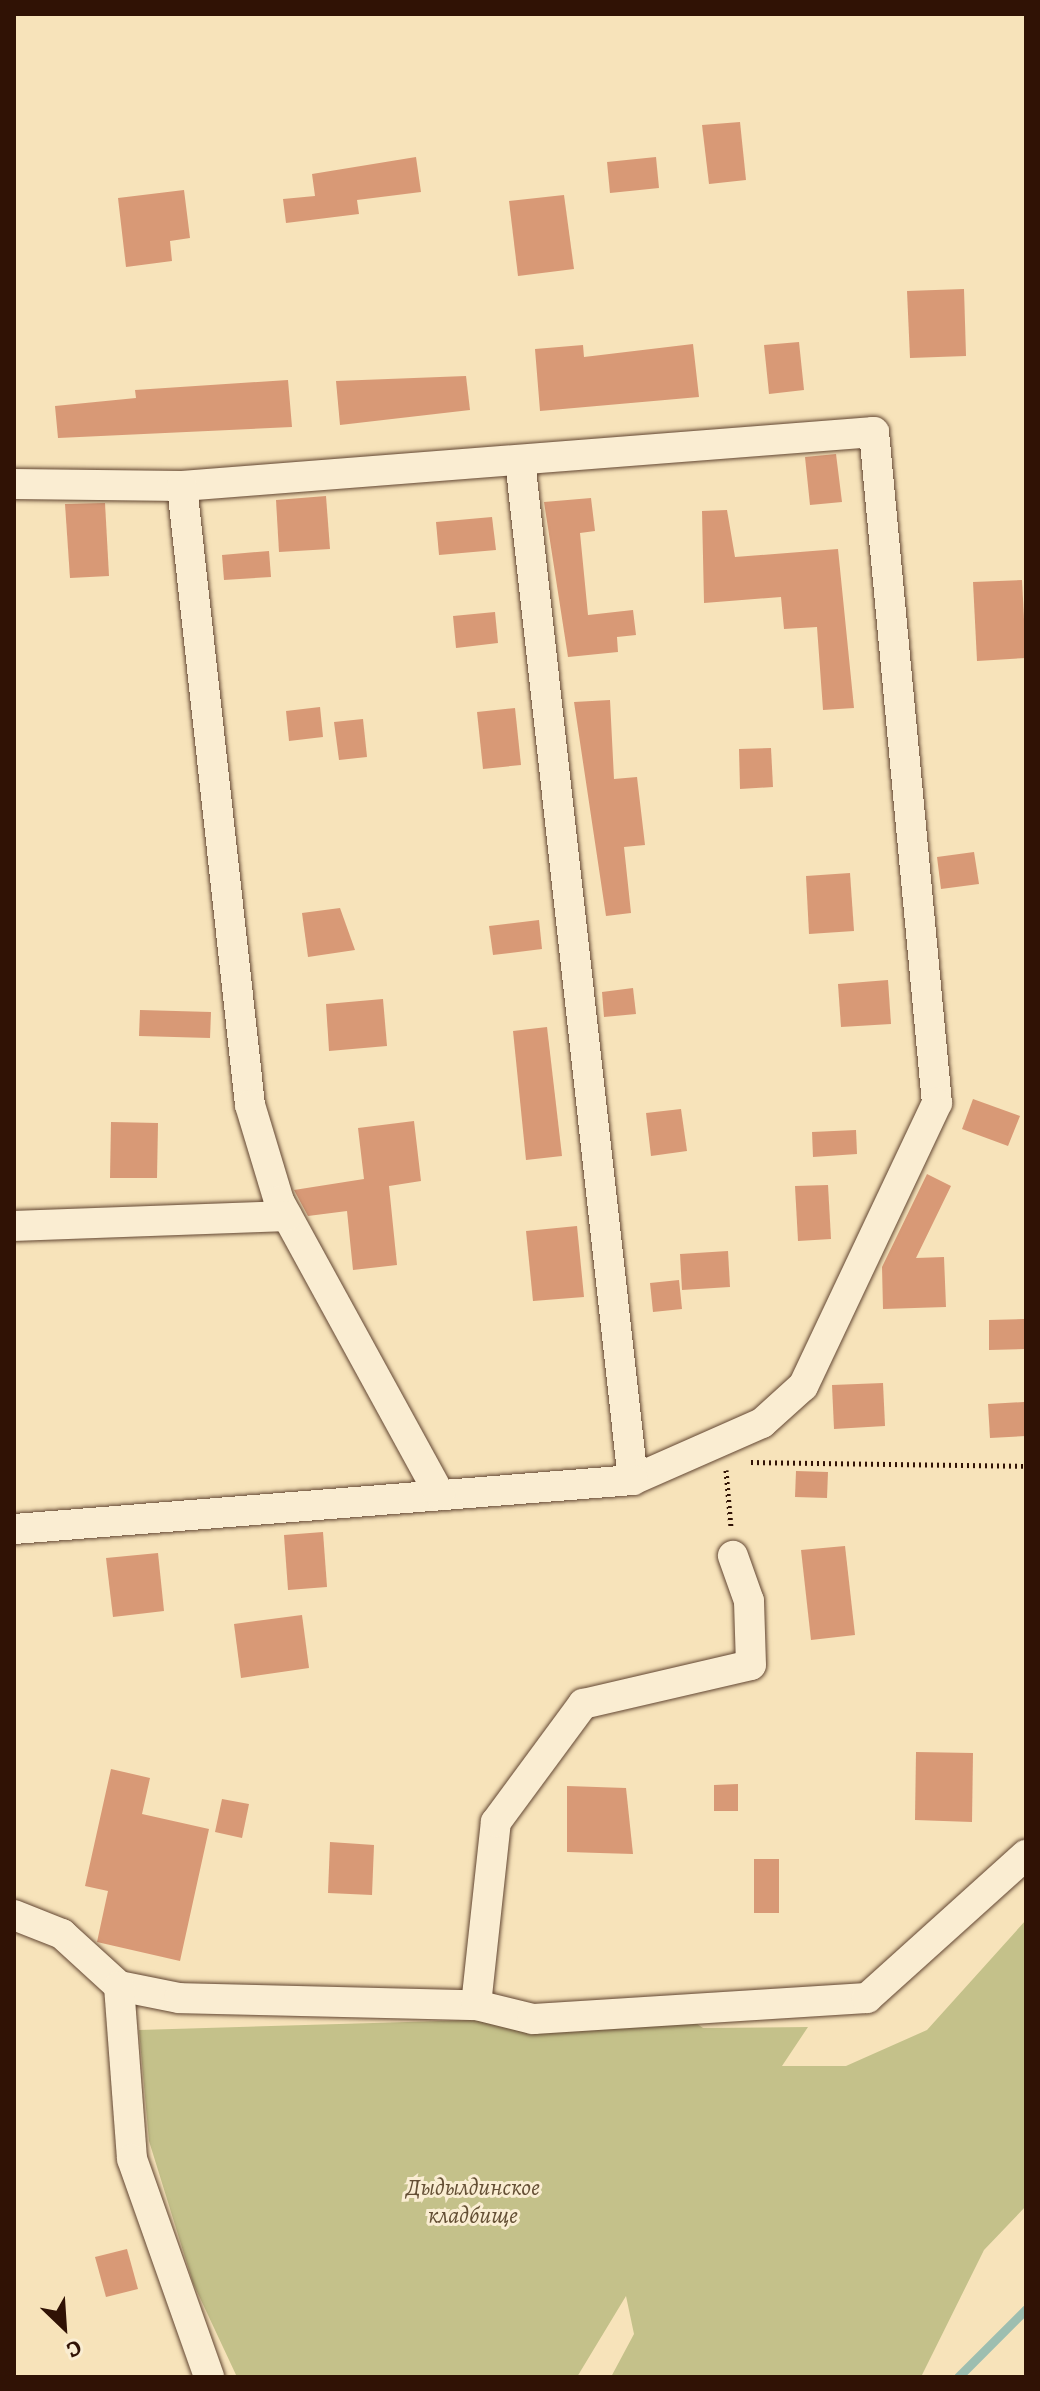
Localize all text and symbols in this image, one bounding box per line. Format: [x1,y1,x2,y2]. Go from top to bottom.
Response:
park label: Дыдылдинское кладбище [406,2174,540,2230]
north arrow [24,2287,104,2367]
text: С [62,2332,87,2365]

